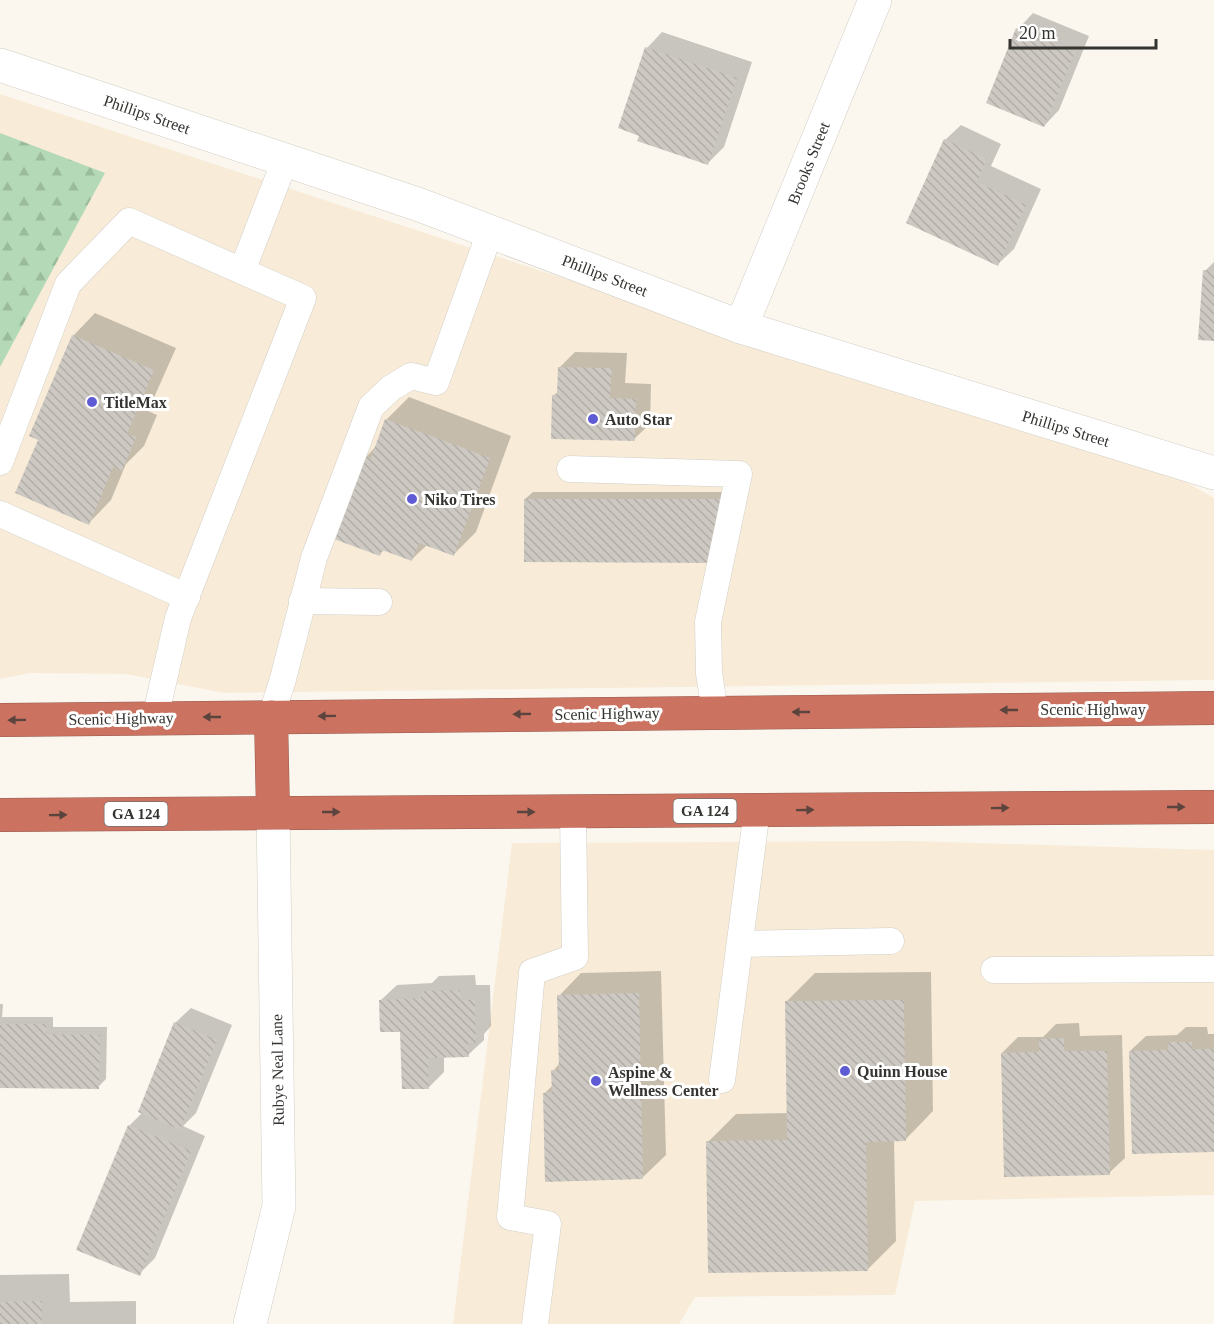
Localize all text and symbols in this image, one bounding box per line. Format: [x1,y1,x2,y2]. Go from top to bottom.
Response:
scale bar [1010,12,1156,50]
text: 20 m [1019,23,1056,43]
street label: Phillips Street [101,92,193,138]
street label: Brooks Street [784,119,833,207]
street label: Phillips Street [559,251,650,301]
place label: TitleMax [104,394,167,411]
marker: TitleMax [85,395,99,409]
street label: Phillips Street [1020,407,1112,451]
place label: Auto Star [605,411,672,428]
marker: Auto Star [586,412,600,426]
place label: Niko Tires [424,491,496,508]
marker: Niko Tires [405,492,419,506]
street label: Scenic Highway [1040,701,1146,719]
street label: Scenic Highway [554,704,660,724]
one-way arrow [999,705,1018,715]
one-way arrow [792,707,811,716]
street label: Scenic Highway [68,709,174,729]
one-way arrow [513,709,532,719]
one-way arrow [318,711,337,721]
one-way arrow [203,712,222,722]
one-way arrow [8,715,27,725]
road number: GA 124 [674,799,736,823]
road number: GA 124 [104,802,168,826]
one-way arrow [1166,802,1185,812]
one-way arrow [991,803,1010,813]
one-way arrow [796,805,815,815]
one-way arrow [322,807,341,817]
one-way arrow [517,807,536,817]
one-way arrow [49,810,68,819]
street label: Rubye Neal Lane [268,1014,288,1126]
place label: Quinn House [857,1063,947,1080]
place label: Aspine & Wellness Center [608,1064,719,1099]
marker: Quinn House [838,1064,852,1078]
marker: Aspine & Wellness Center [589,1074,603,1088]

